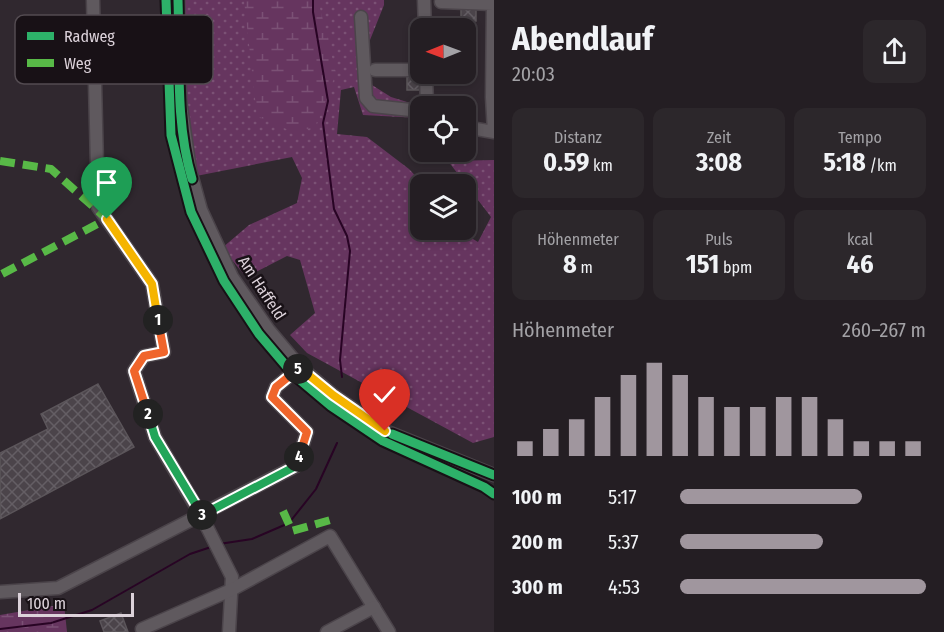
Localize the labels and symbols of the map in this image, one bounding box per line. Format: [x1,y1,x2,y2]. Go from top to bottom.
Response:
legend [15,15,213,84]
north arrow [410,18,476,84]
text: Radweg [64,27,115,46]
text: Weg [64,54,92,73]
pin [81,157,132,219]
street label: Am Haffeld [234,253,290,323]
pin: 1 [143,305,173,335]
pin: 5 [283,354,313,384]
pin [359,369,410,431]
pin: 2 [133,399,163,429]
pin: 4 [284,442,314,472]
pin: 3 [187,500,217,530]
scale bar [18,590,134,618]

